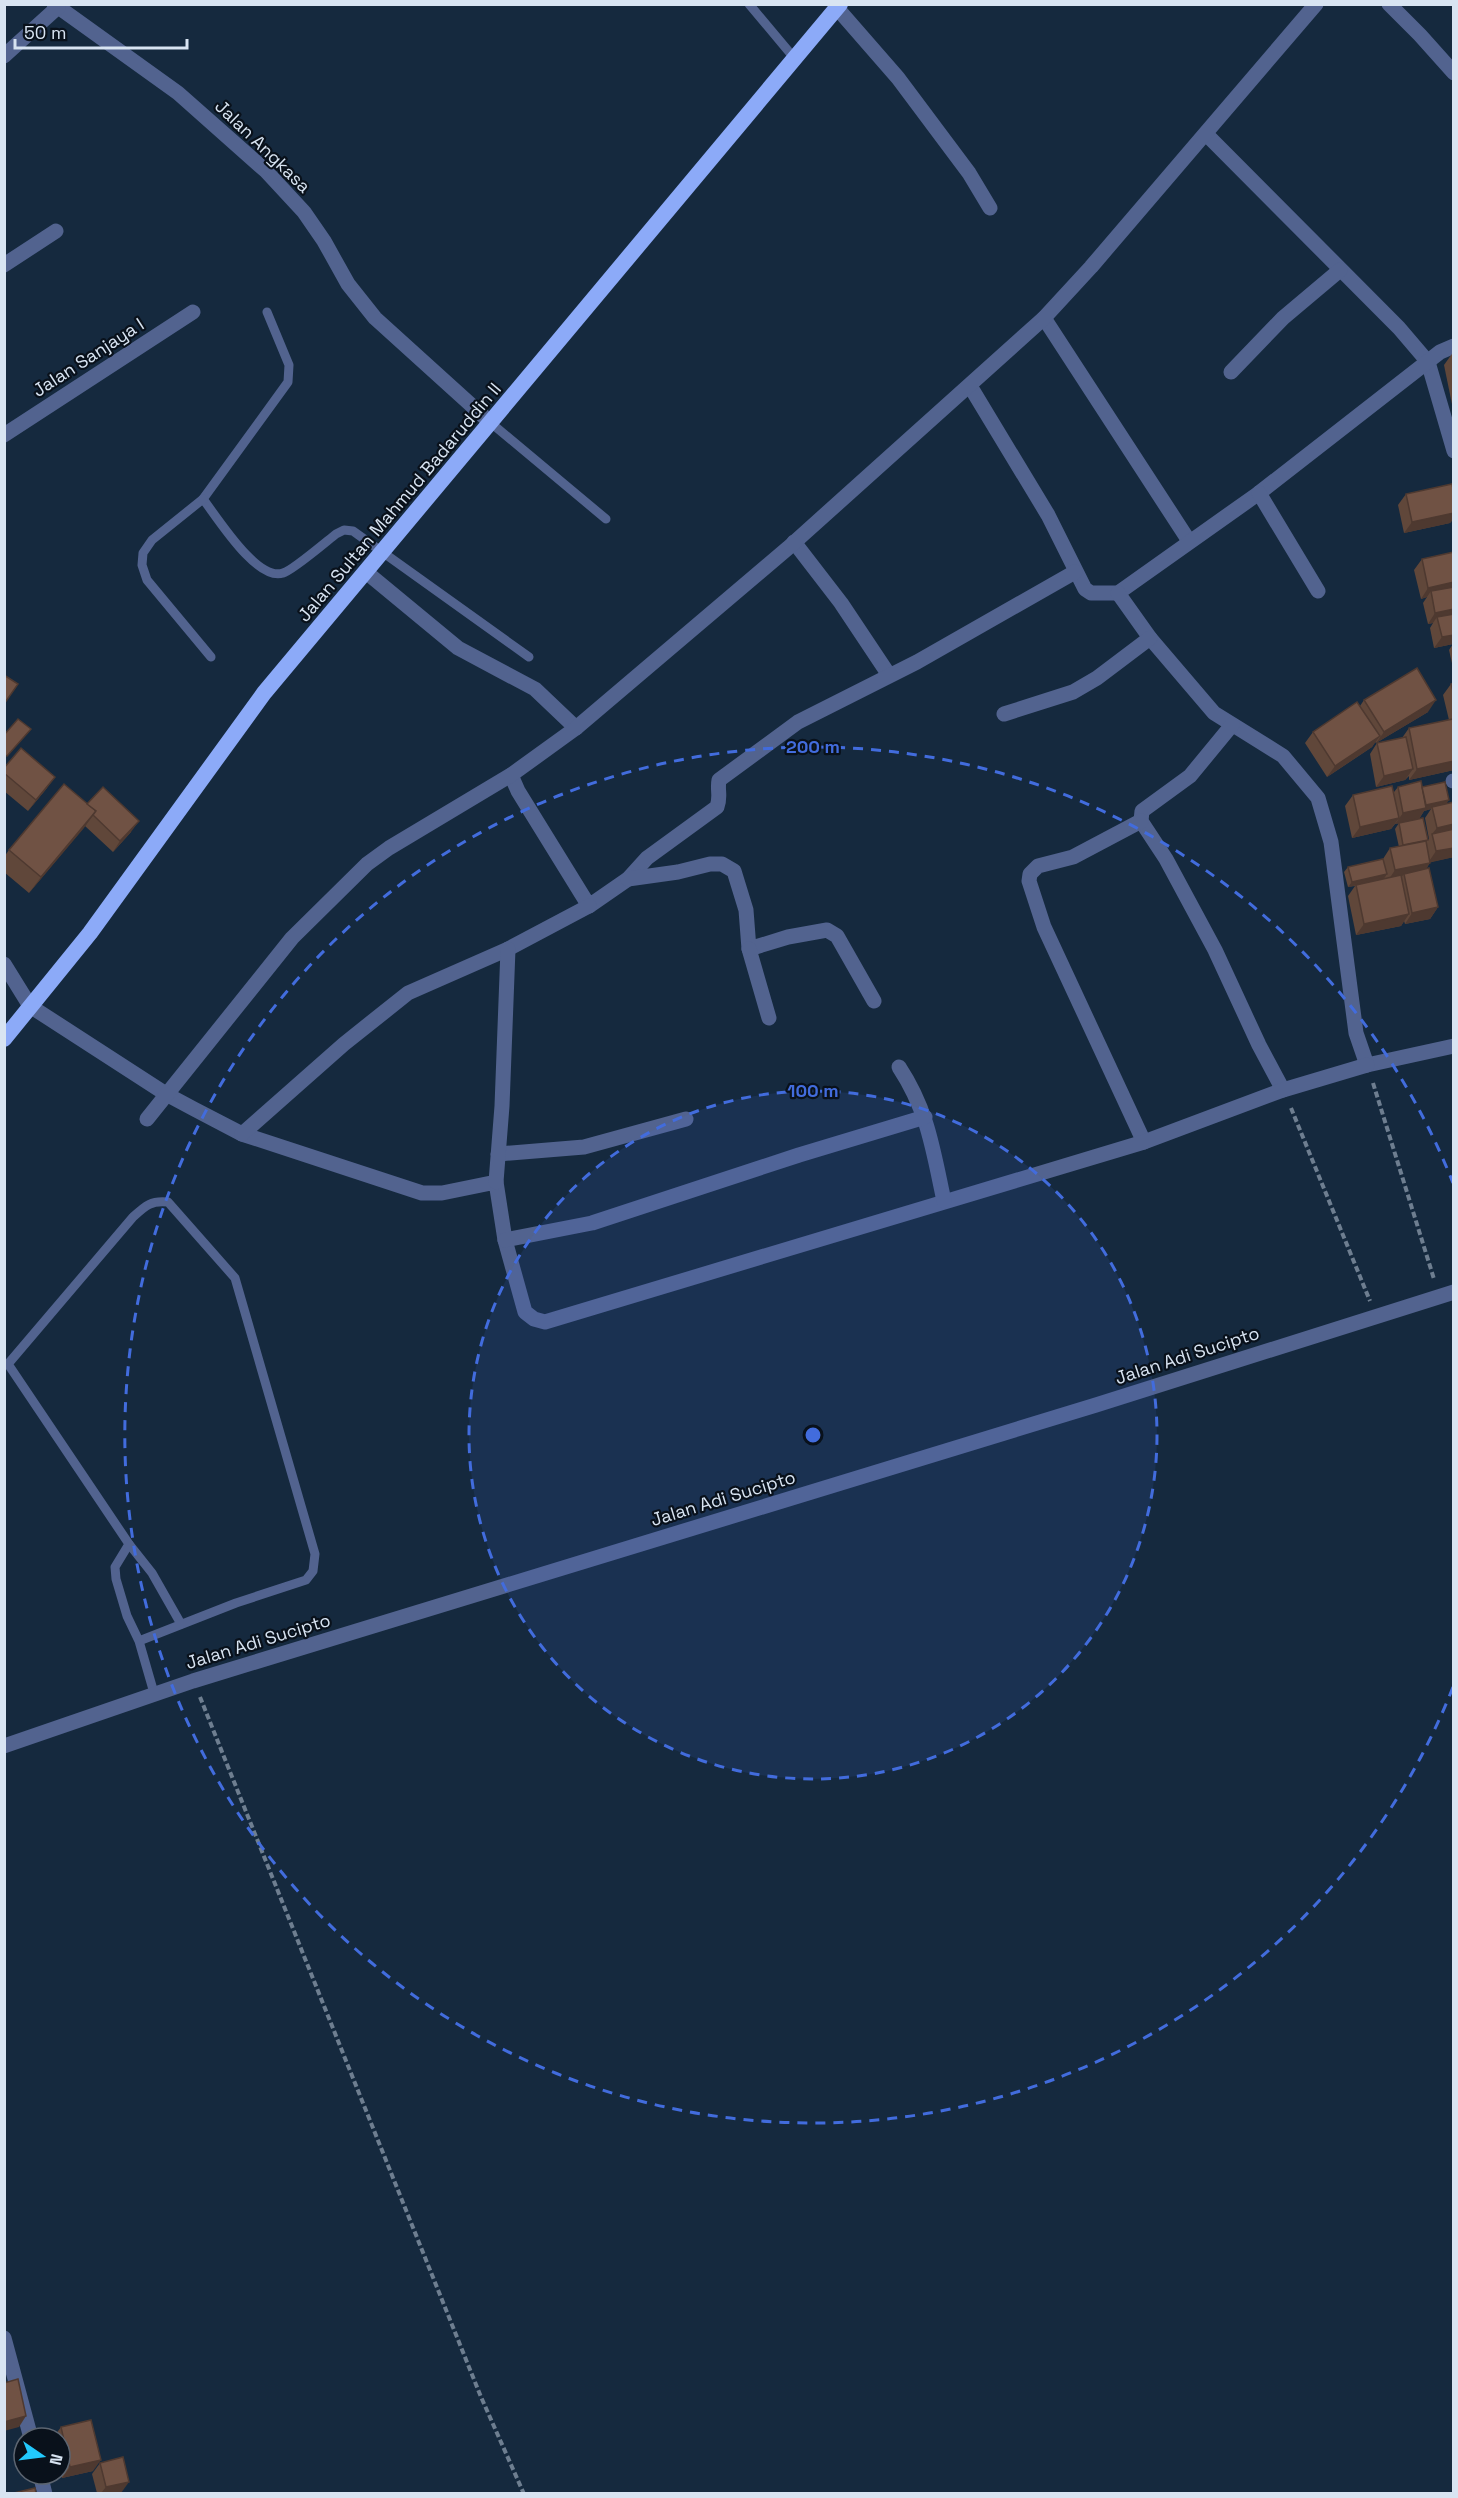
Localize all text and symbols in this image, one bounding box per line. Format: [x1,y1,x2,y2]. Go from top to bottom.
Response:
scale bar [15,12,188,50]
text: 50 m [24,21,66,44]
street label: Jalan Angkasa [210,95,316,197]
street label: Jalan Sanjaya I [28,312,148,402]
street label: Jalan Sultan Mahmud Badaruddin II [292,378,506,626]
text: 200 m [786,735,840,758]
text: 100 m [787,1079,839,1102]
street label: Jalan Adi Sucipto [1112,1321,1262,1389]
centre of rings [803,1425,823,1445]
street label: Jalan Adi Sucipto [648,1465,798,1531]
street label: Jalan Adi Sucipto [183,1608,333,1674]
north arrow [12,2426,72,2486]
text: N [45,2452,68,2467]

